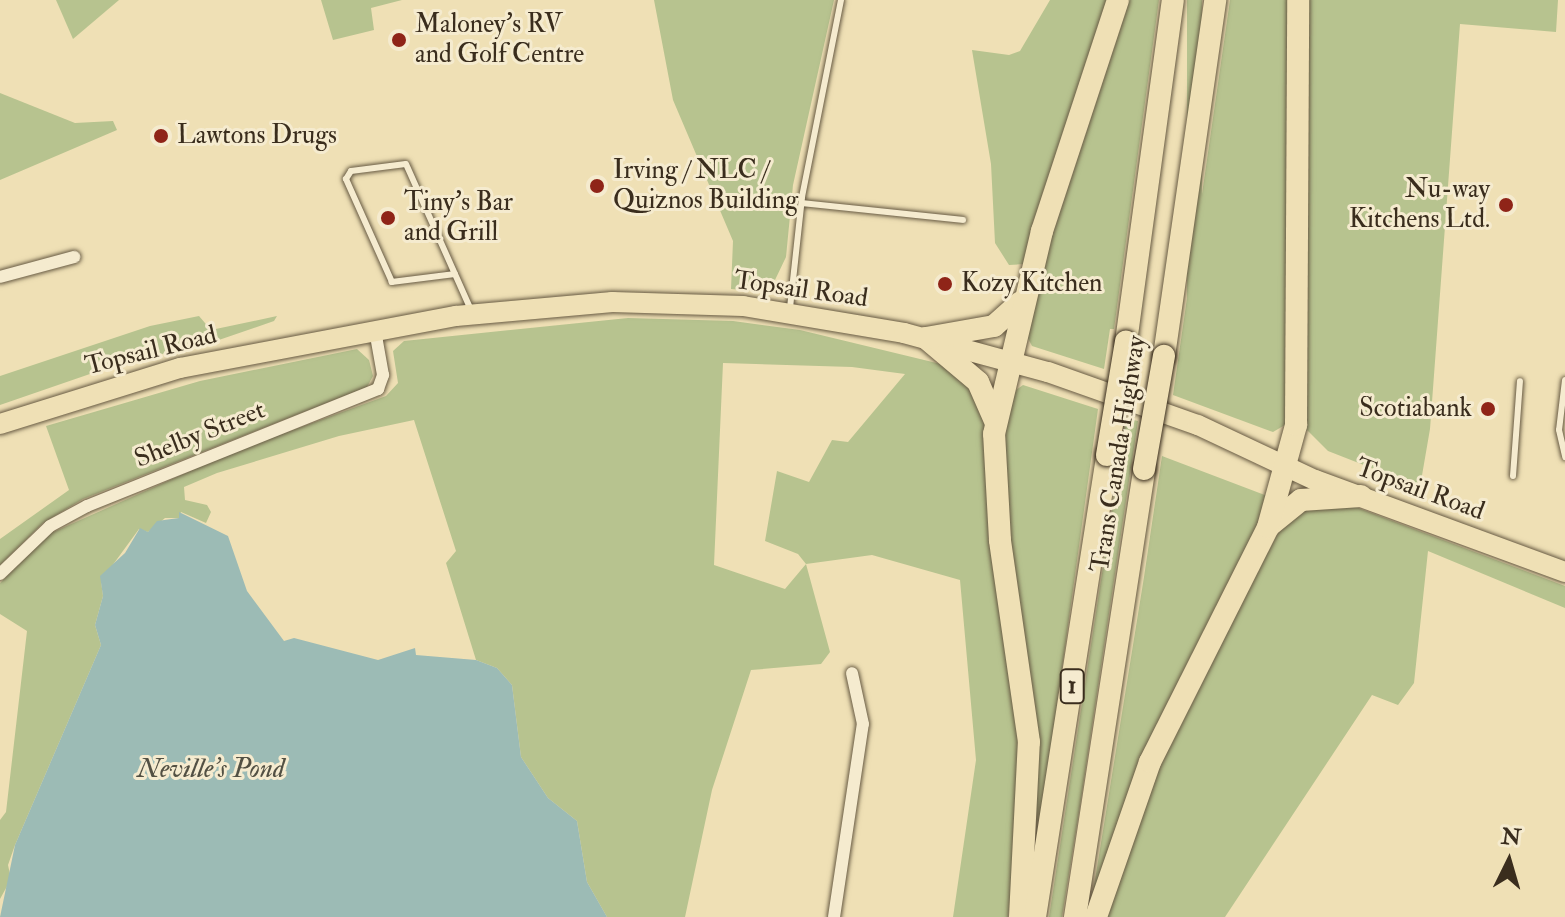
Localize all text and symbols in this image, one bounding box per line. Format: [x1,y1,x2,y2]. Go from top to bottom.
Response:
place label: Maloney's RV and Golf Centre [415,9,584,70]
marker: Maloney's RV and Golf Centre [390,31,408,49]
place label: Lawtons Drugs [177,120,337,152]
marker: Lawtons Drugs [152,127,170,145]
place label: Irving / NLC / Quiznos Building [613,155,798,216]
place label: Nu-way Kitchens Ltd. [1349,174,1490,236]
marker: Irving / NLC / Quiznos Building [588,177,606,195]
place label: Tiny's Bar and Grill [404,187,513,248]
marker: Nu-way Kitchens Ltd. [1497,196,1515,214]
marker: Tiny's Bar and Grill [379,209,397,227]
street label: Topsail Road [732,265,870,315]
place label: Kozy Kitchen [961,268,1102,300]
marker: Kozy Kitchen [936,275,954,293]
street label: Topsail Road [82,320,220,382]
street label: Trans Canada Highway [1085,333,1153,575]
place label: Scotiabank [1359,393,1472,425]
street label: Shelby Street [130,395,270,475]
marker: Scotiabank [1479,400,1497,418]
street label: Topsail Road [1351,452,1489,528]
road number: 1 [1058,666,1086,706]
water label: Neville's Pond [137,752,285,786]
north arrow [1469,821,1549,901]
text: N [1500,822,1522,852]

